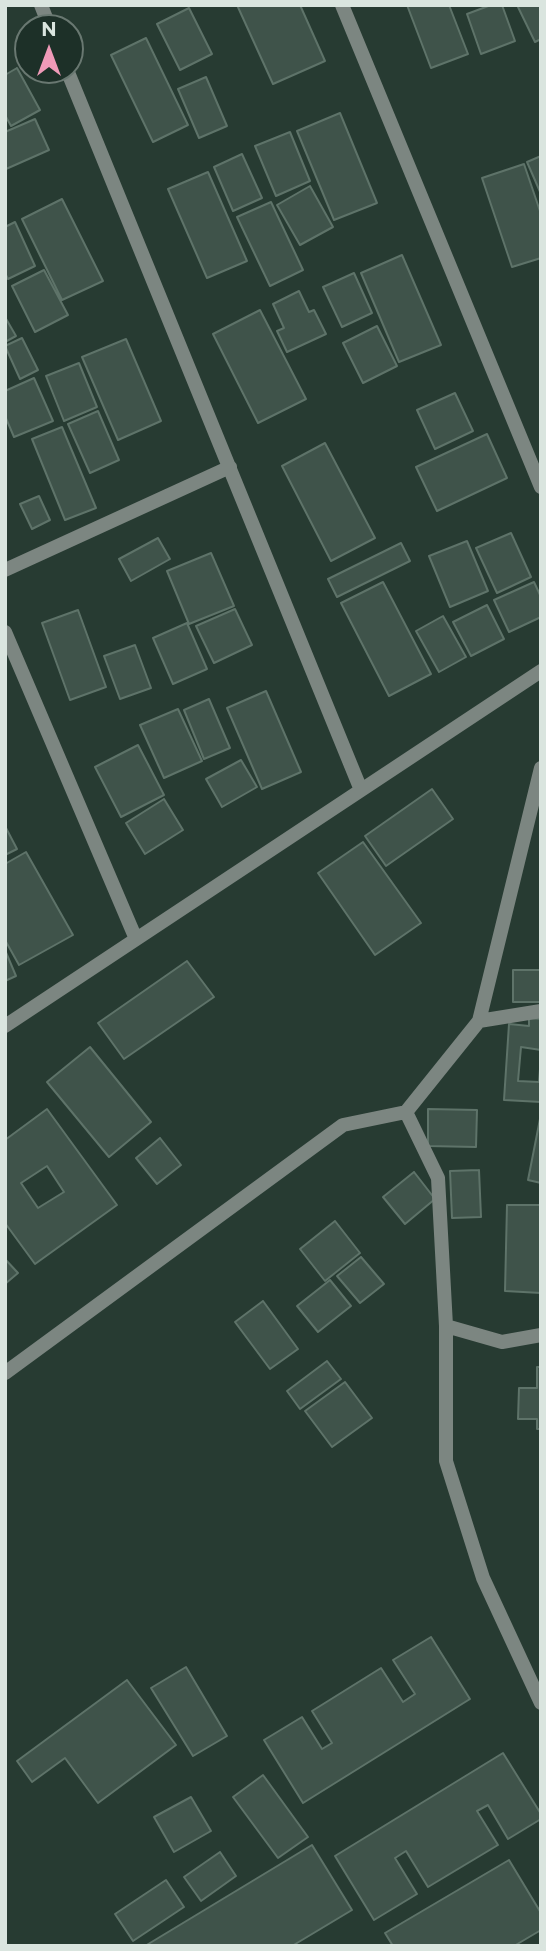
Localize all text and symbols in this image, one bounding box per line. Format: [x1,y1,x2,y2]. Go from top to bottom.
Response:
north arrow [14,14,84,84]
text: N [41,18,57,41]

